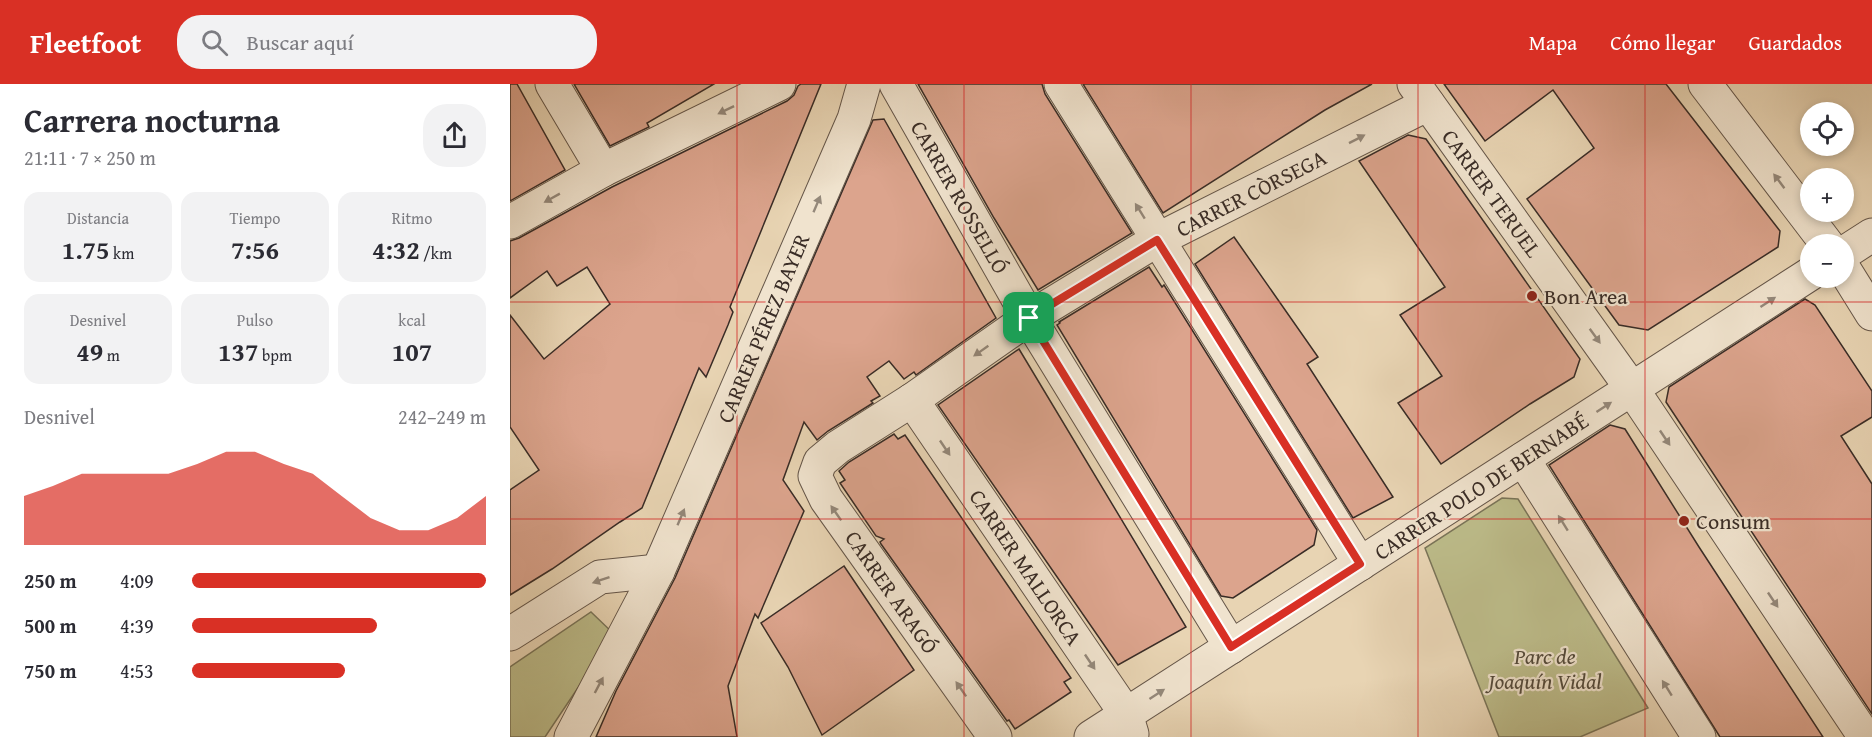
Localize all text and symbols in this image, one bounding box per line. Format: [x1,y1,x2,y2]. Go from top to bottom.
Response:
search box [177,15,597,69]
text: Fleetfoot [30,22,141,63]
icon: search [198,26,231,59]
text: Buscar aquí [246,26,354,58]
text: Mapa [1529,27,1577,58]
text: Cómo llegar [1610,27,1715,58]
text: Guardados [1748,27,1842,58]
text: Carrera nocturna [24,96,280,144]
map controls [1800,102,1854,288]
button: locate [1800,102,1854,156]
button: share [423,104,486,167]
one-way arrow [718,105,735,114]
street label: CARRER ROSSELLÓ [903,114,1017,280]
street label: CARRER TERUEL [1435,122,1550,264]
one-way arrow [1348,135,1365,144]
street label: CARRER CÒRSEGA [1170,141,1332,245]
text: 21:11 · 7 × 250 m [24,143,156,172]
button: + [1800,168,1854,222]
one-way arrow [1772,173,1785,189]
one-way arrow [544,193,561,203]
one-way arrow [812,194,822,212]
one-way arrow [1134,203,1145,219]
text: Distancia [67,206,129,230]
text: Tiempo [230,206,280,230]
text: Ritmo [392,206,432,230]
street label: CARRER PÉREZ BAYER [709,228,817,428]
text: 1.75 [62,230,110,269]
text: 7:56 [231,230,279,269]
text: 4:32 [372,230,420,269]
button: − [1800,234,1854,288]
text: km [110,241,134,265]
text: /km [420,241,452,265]
place label: Bon Area [1544,280,1628,312]
marker: Bon Area [1525,289,1539,303]
pin [1003,292,1054,343]
one-way arrow [1760,296,1776,307]
icon: arrive [1012,301,1045,334]
text: Desnivel [70,308,126,332]
text: Pulso [237,308,273,332]
text: kcal [398,308,426,332]
one-way arrow [1588,329,1600,344]
text: 49 [76,332,103,371]
text: 137 [218,332,258,371]
text: 107 [392,332,432,371]
text: m [103,343,120,367]
text: bpm [258,343,292,367]
one-way arrow [974,345,989,357]
text: Desnivel [24,402,95,431]
text: 242–249 m [398,402,486,431]
one-way arrow [1596,402,1612,413]
street label: CARRER POLO DE BERNABÉ [1368,405,1594,567]
one-way arrow [1659,429,1671,445]
one-way arrow [939,440,951,456]
street label: CARRER MALLORCA [962,483,1091,652]
place label: Consum [1696,505,1770,537]
one-way arrow [830,506,842,522]
one-way arrow [677,509,686,526]
marker: Consum [1677,514,1691,528]
one-way arrow [1558,515,1569,531]
street label: CARRER ARAGÓ [838,524,946,660]
text: 250 m [24,566,77,595]
text: 4:09 [120,566,154,595]
one-way arrow [591,575,609,585]
one-way arrow [1767,591,1779,607]
text: 500 m [24,611,77,640]
text: 4:39 [120,611,154,640]
park label: Parc de Joaquín Vidal [1484,640,1602,697]
one-way arrow [1084,653,1096,669]
text: 750 m [24,656,77,685]
text: 4:53 [120,656,154,685]
one-way arrow [593,676,603,694]
one-way arrow [1662,679,1673,696]
one-way arrow [955,682,967,698]
one-way arrow [1149,688,1165,700]

